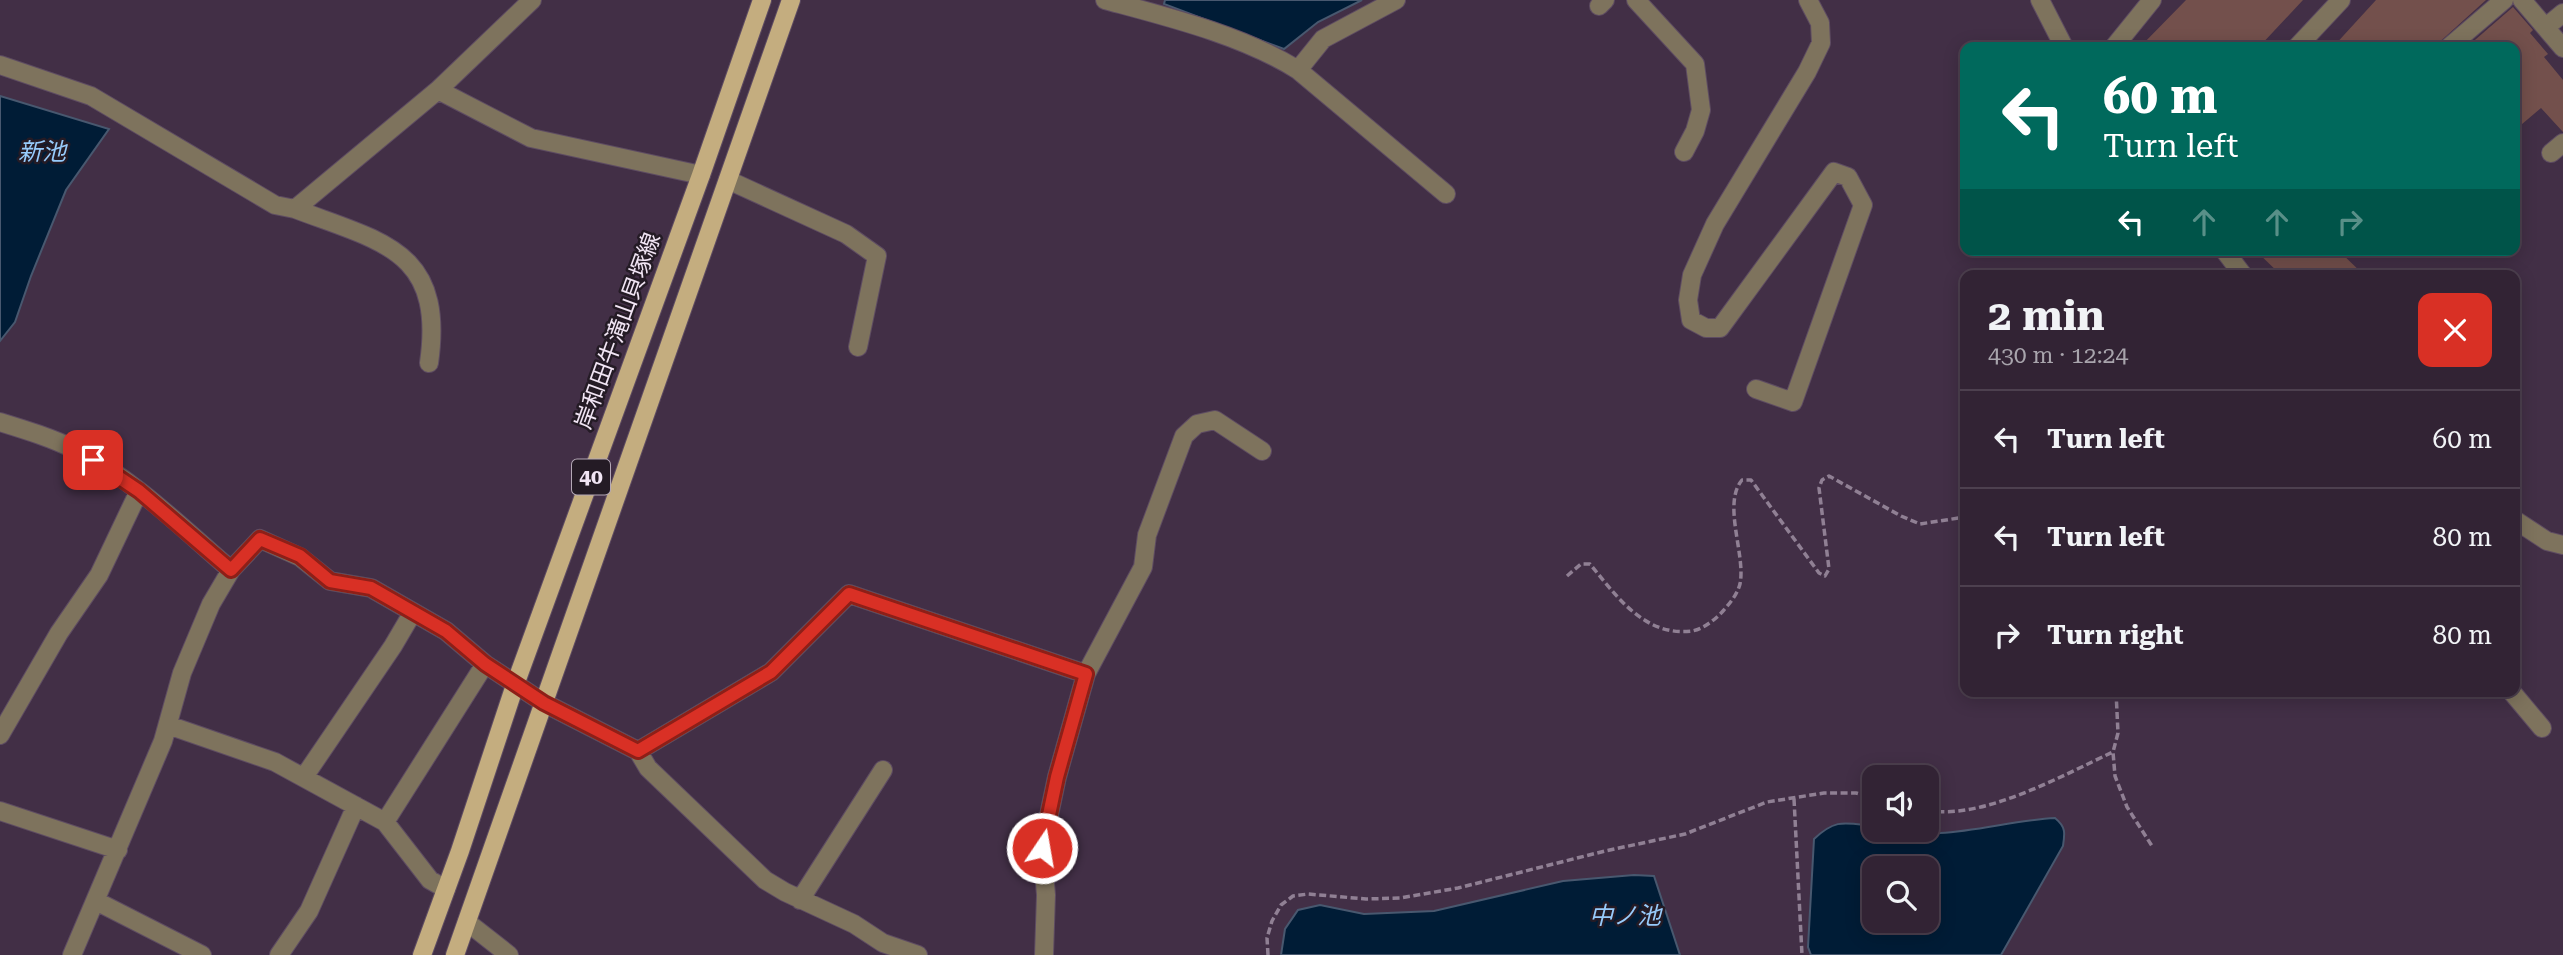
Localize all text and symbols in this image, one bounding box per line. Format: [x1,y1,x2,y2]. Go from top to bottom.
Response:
text: 60 m [2103,68,2218,125]
icon: left [1988,70,2079,161]
text: Turn left [2103,127,2238,165]
water label: 新池 [18,138,68,166]
icon: left [2112,203,2150,241]
icon: ahead [2185,203,2223,241]
icon: ahead [2258,203,2296,241]
icon: right [2331,203,2369,241]
street label: 岸和田牛滝山貝塚線 [570,229,666,433]
text: 2 min [1988,291,2105,340]
button: close [2418,293,2492,367]
text: 430 m · 12:24 [1988,342,2128,369]
icon: left [1988,420,2026,458]
text: Turn left [2047,424,2165,454]
text: 60 m [2433,424,2492,454]
pin [63,430,123,490]
icon: arrive [74,441,112,479]
road number: 40 [572,460,610,494]
icon: left [1988,518,2026,556]
text: Turn left [2047,522,2165,552]
text: 80 m [2433,522,2492,552]
icon: right [1988,616,2026,654]
text: Turn right [2047,620,2183,650]
text: 80 m [2433,620,2492,650]
map controls [1862,765,1939,933]
button: sound [1862,765,1939,842]
position arrow [1005,811,1079,885]
button: search [1862,856,1939,933]
water label: 中ノ池 [1589,902,1663,930]

